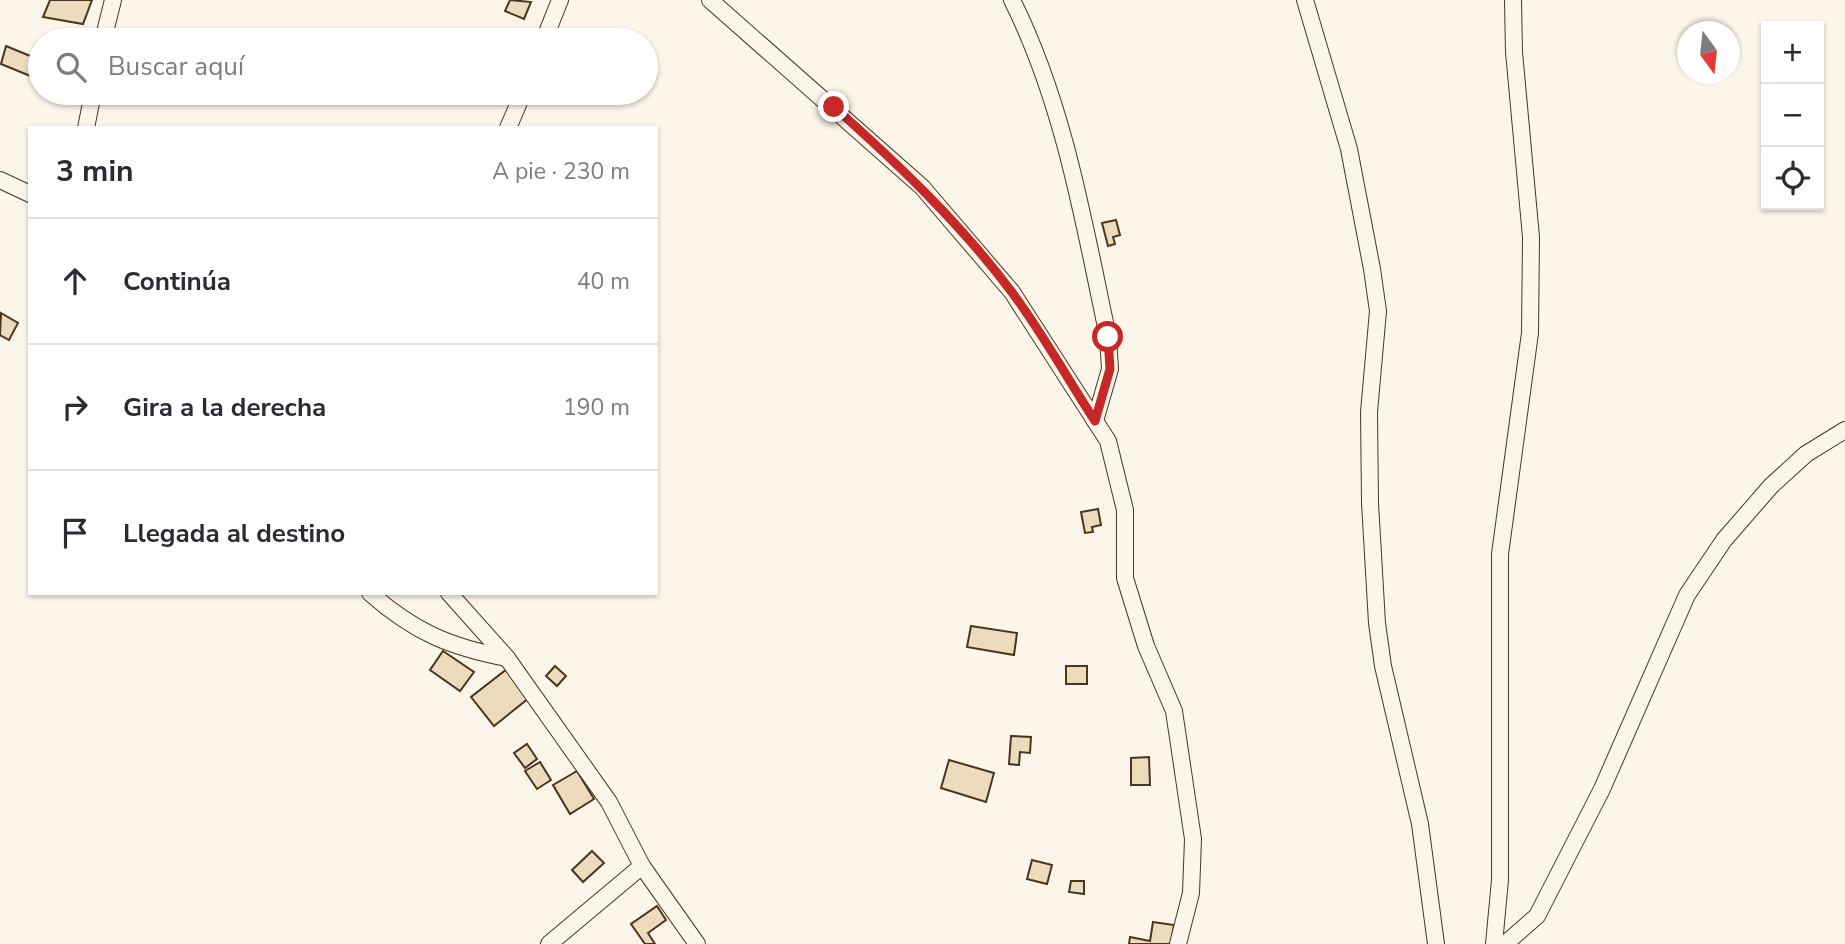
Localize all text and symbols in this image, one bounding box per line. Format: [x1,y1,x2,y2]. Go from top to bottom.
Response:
north arrow [1677,21,1740,84]
map controls [1761,21,1824,210]
button: + [1761,21,1824,84]
search box [28,28,658,105]
icon: search [52,48,90,86]
text: Buscar aquí [108,49,244,84]
button: − [1761,84,1824,147]
route end [818,91,849,122]
button: locate [1761,147,1824,210]
text: 3 min [56,151,134,192]
text: A pie · 230 m [492,156,630,187]
icon: ahead [56,262,94,300]
text: Continúa [123,264,231,299]
text: 40 m [577,266,630,297]
route start [1092,321,1123,352]
icon: right [56,388,94,426]
text: Gira a la derecha [123,390,326,425]
text: 190 m [563,392,630,423]
icon: arrive [56,514,94,552]
text: Llegada al destino [123,516,345,551]

